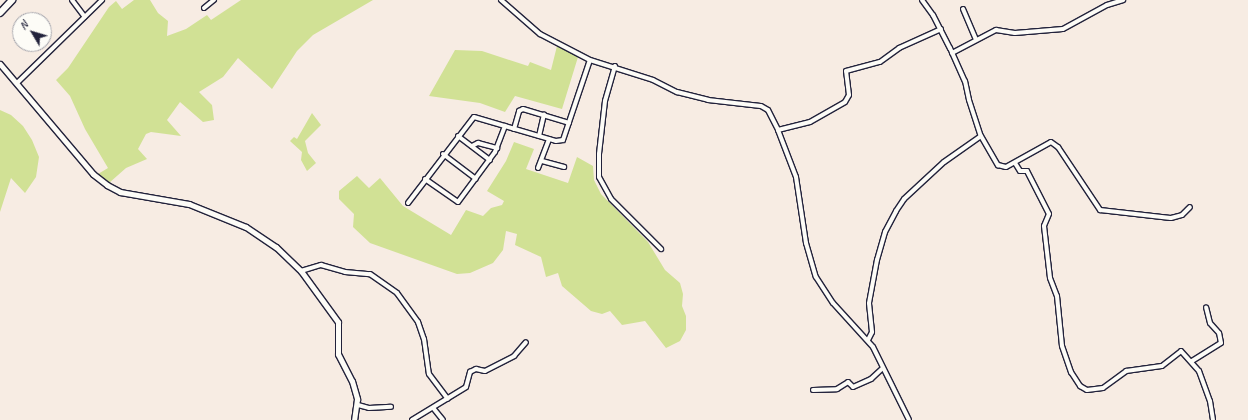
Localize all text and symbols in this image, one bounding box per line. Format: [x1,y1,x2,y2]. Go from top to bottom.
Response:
north arrow [12,12,52,52]
text: N [16,18,31,32]

